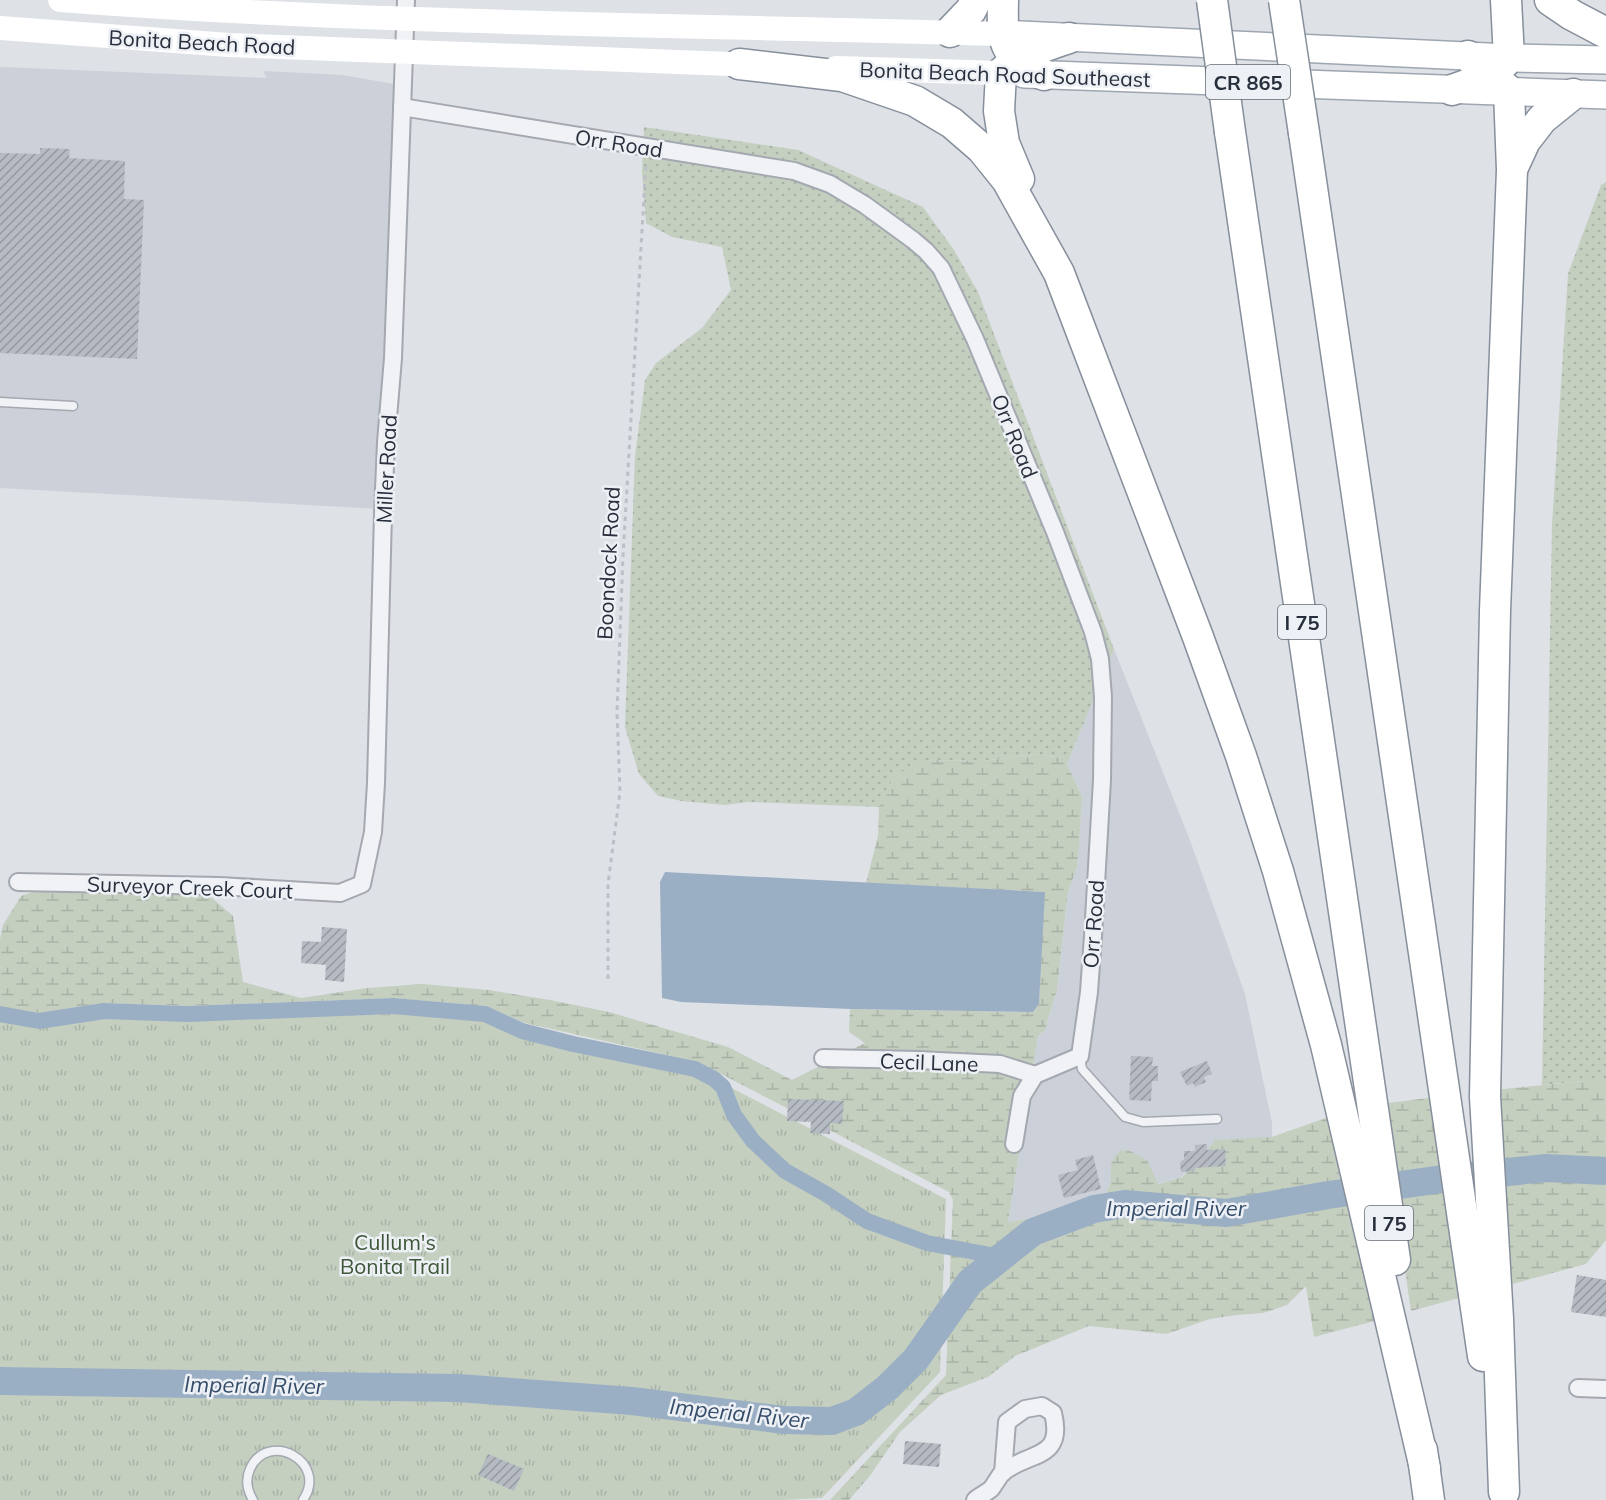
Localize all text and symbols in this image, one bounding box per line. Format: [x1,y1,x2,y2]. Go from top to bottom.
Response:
street label: Bonita Beach Road [108,24,296,60]
street label: Bonita Beach Road Southeast [859,56,1151,92]
road number: CR 865 [1206,65,1290,99]
street label: Orr Road [573,123,665,163]
street label: Orr Road [986,390,1044,482]
street label: Miller Road [370,414,402,524]
street label: Boondock Road [591,486,625,640]
road number: I 75 [1278,605,1326,639]
street label: Surveyor Creek Court [87,870,293,904]
street label: Orr Road [1077,879,1109,969]
street label: Cecil Lane [879,1047,979,1077]
water label: Imperial River [1106,1194,1247,1222]
road number: I 75 [1365,1206,1413,1240]
park label: Cullum's Bonita Trail [340,1229,450,1279]
water label: Imperial River [184,1370,325,1400]
water label: Imperial River [668,1392,811,1434]

